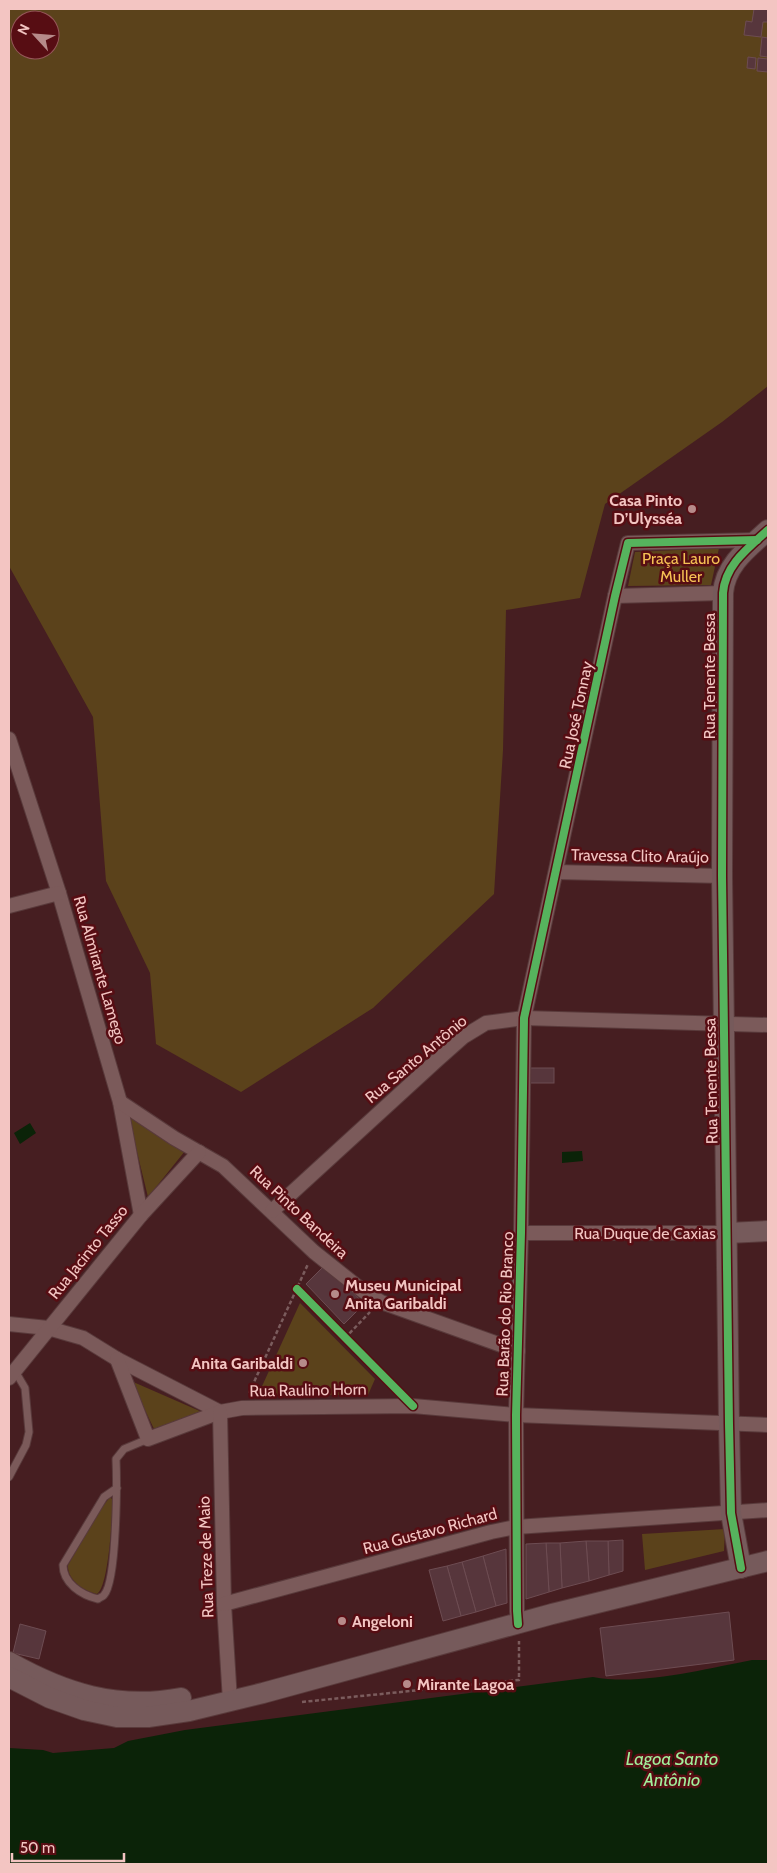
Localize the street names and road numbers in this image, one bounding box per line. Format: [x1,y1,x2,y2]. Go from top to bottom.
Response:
street label: Rua Tenente Bessa [700,613,719,739]
street label: Rua José Tonnay [555,659,597,771]
street label: Travessa Clito Araújo [571,845,709,867]
street label: Rua Almirante Lamego [70,894,130,1046]
street label: Rua Santo Antônio [361,1011,471,1107]
street label: Rua Tenente Bessa [700,1017,722,1144]
street label: Rua Pinto Bandeira [246,1162,352,1263]
street label: Rua Jacinto Tasso [44,1201,132,1303]
street label: Rua Duque de Caxias [574,1224,716,1243]
street label: Rua Barão do Rio Branco [493,1231,517,1397]
street label: Rua Raulino Horn [249,1379,367,1401]
street label: Rua Treze de Maio [194,1496,218,1618]
street label: Rua Gustavo Richard [361,1504,499,1558]

